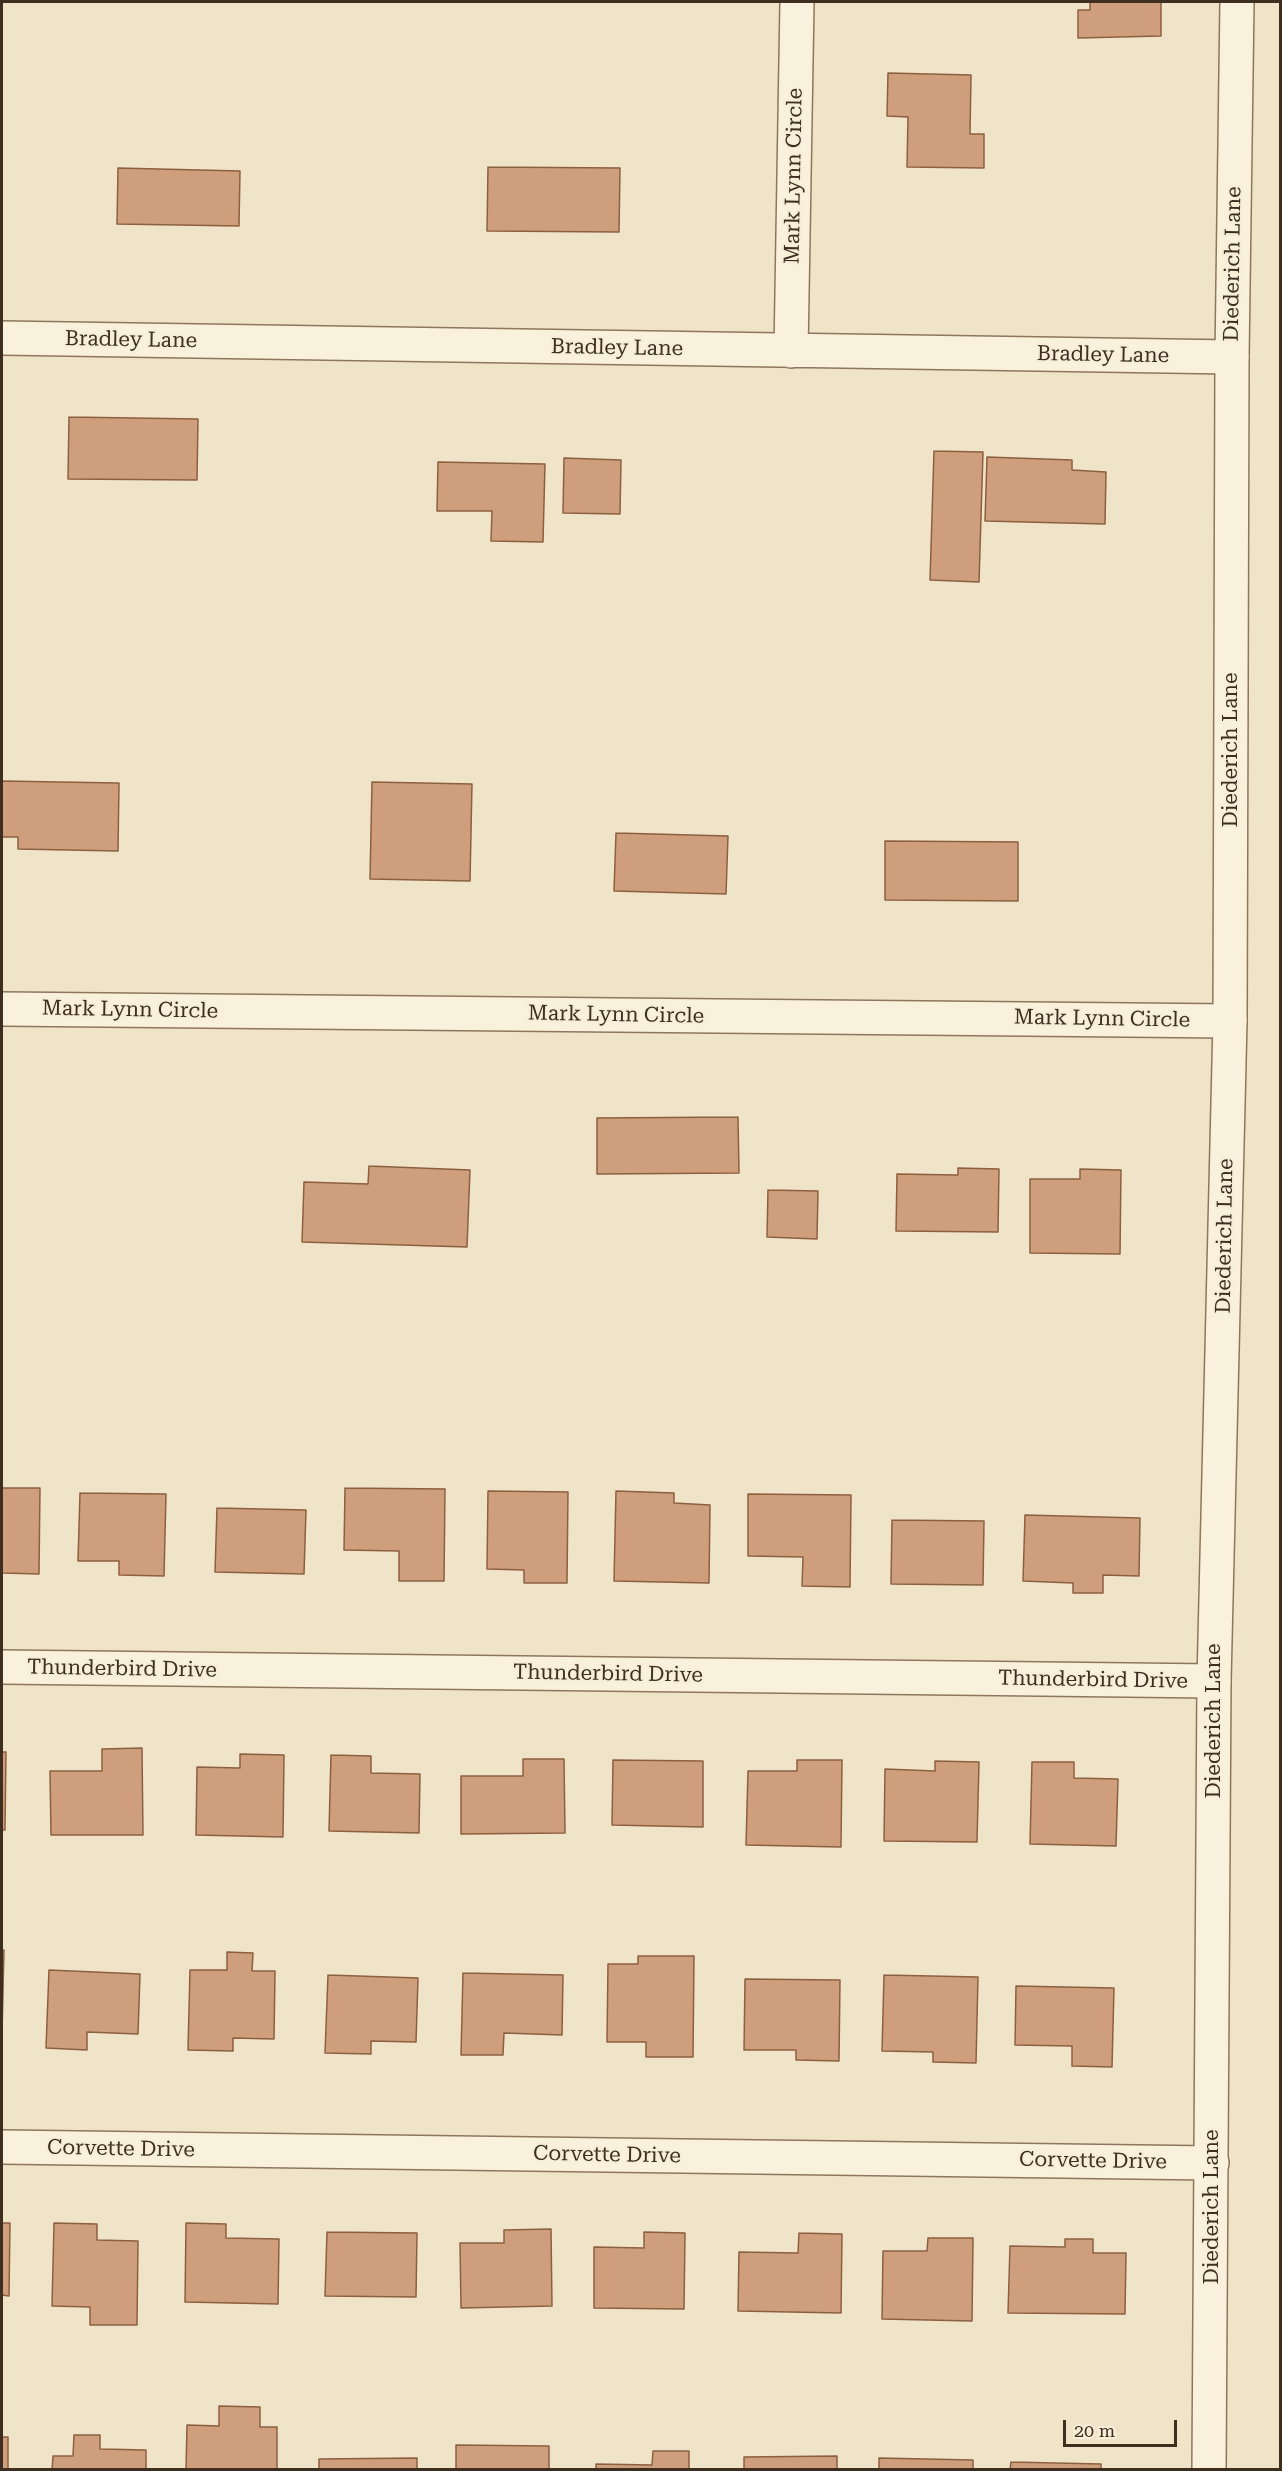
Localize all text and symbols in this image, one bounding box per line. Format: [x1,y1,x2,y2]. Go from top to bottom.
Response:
street label: Mark Lynn Circle [780,88,808,264]
street label: Diederich Lane [1219,186,1247,342]
street label: Bradley Lane [65,326,197,354]
street label: Bradley Lane [551,334,683,362]
street label: Bradley Lane [1037,341,1169,369]
street label: Diederich Lane [1218,672,1244,828]
street label: Mark Lynn Circle [42,996,218,1024]
street label: Mark Lynn Circle [528,1001,704,1029]
street label: Mark Lynn Circle [1014,1005,1190,1033]
street label: Diederich Lane [1211,1158,1239,1314]
street label: Diederich Lane [1201,1643,1227,1799]
street label: Thunderbird Drive [27,1655,217,1683]
street label: Thunderbird Drive [513,1660,703,1688]
street label: Thunderbird Drive [998,1666,1188,1694]
street label: Diederich Lane [1199,2129,1225,2285]
street label: Corvette Drive [47,2135,195,2163]
street label: Corvette Drive [533,2141,681,2169]
street label: Corvette Drive [1019,2147,1167,2175]
scale bar [1066,2408,1180,2446]
text: 20 m [1074,2420,1115,2441]

